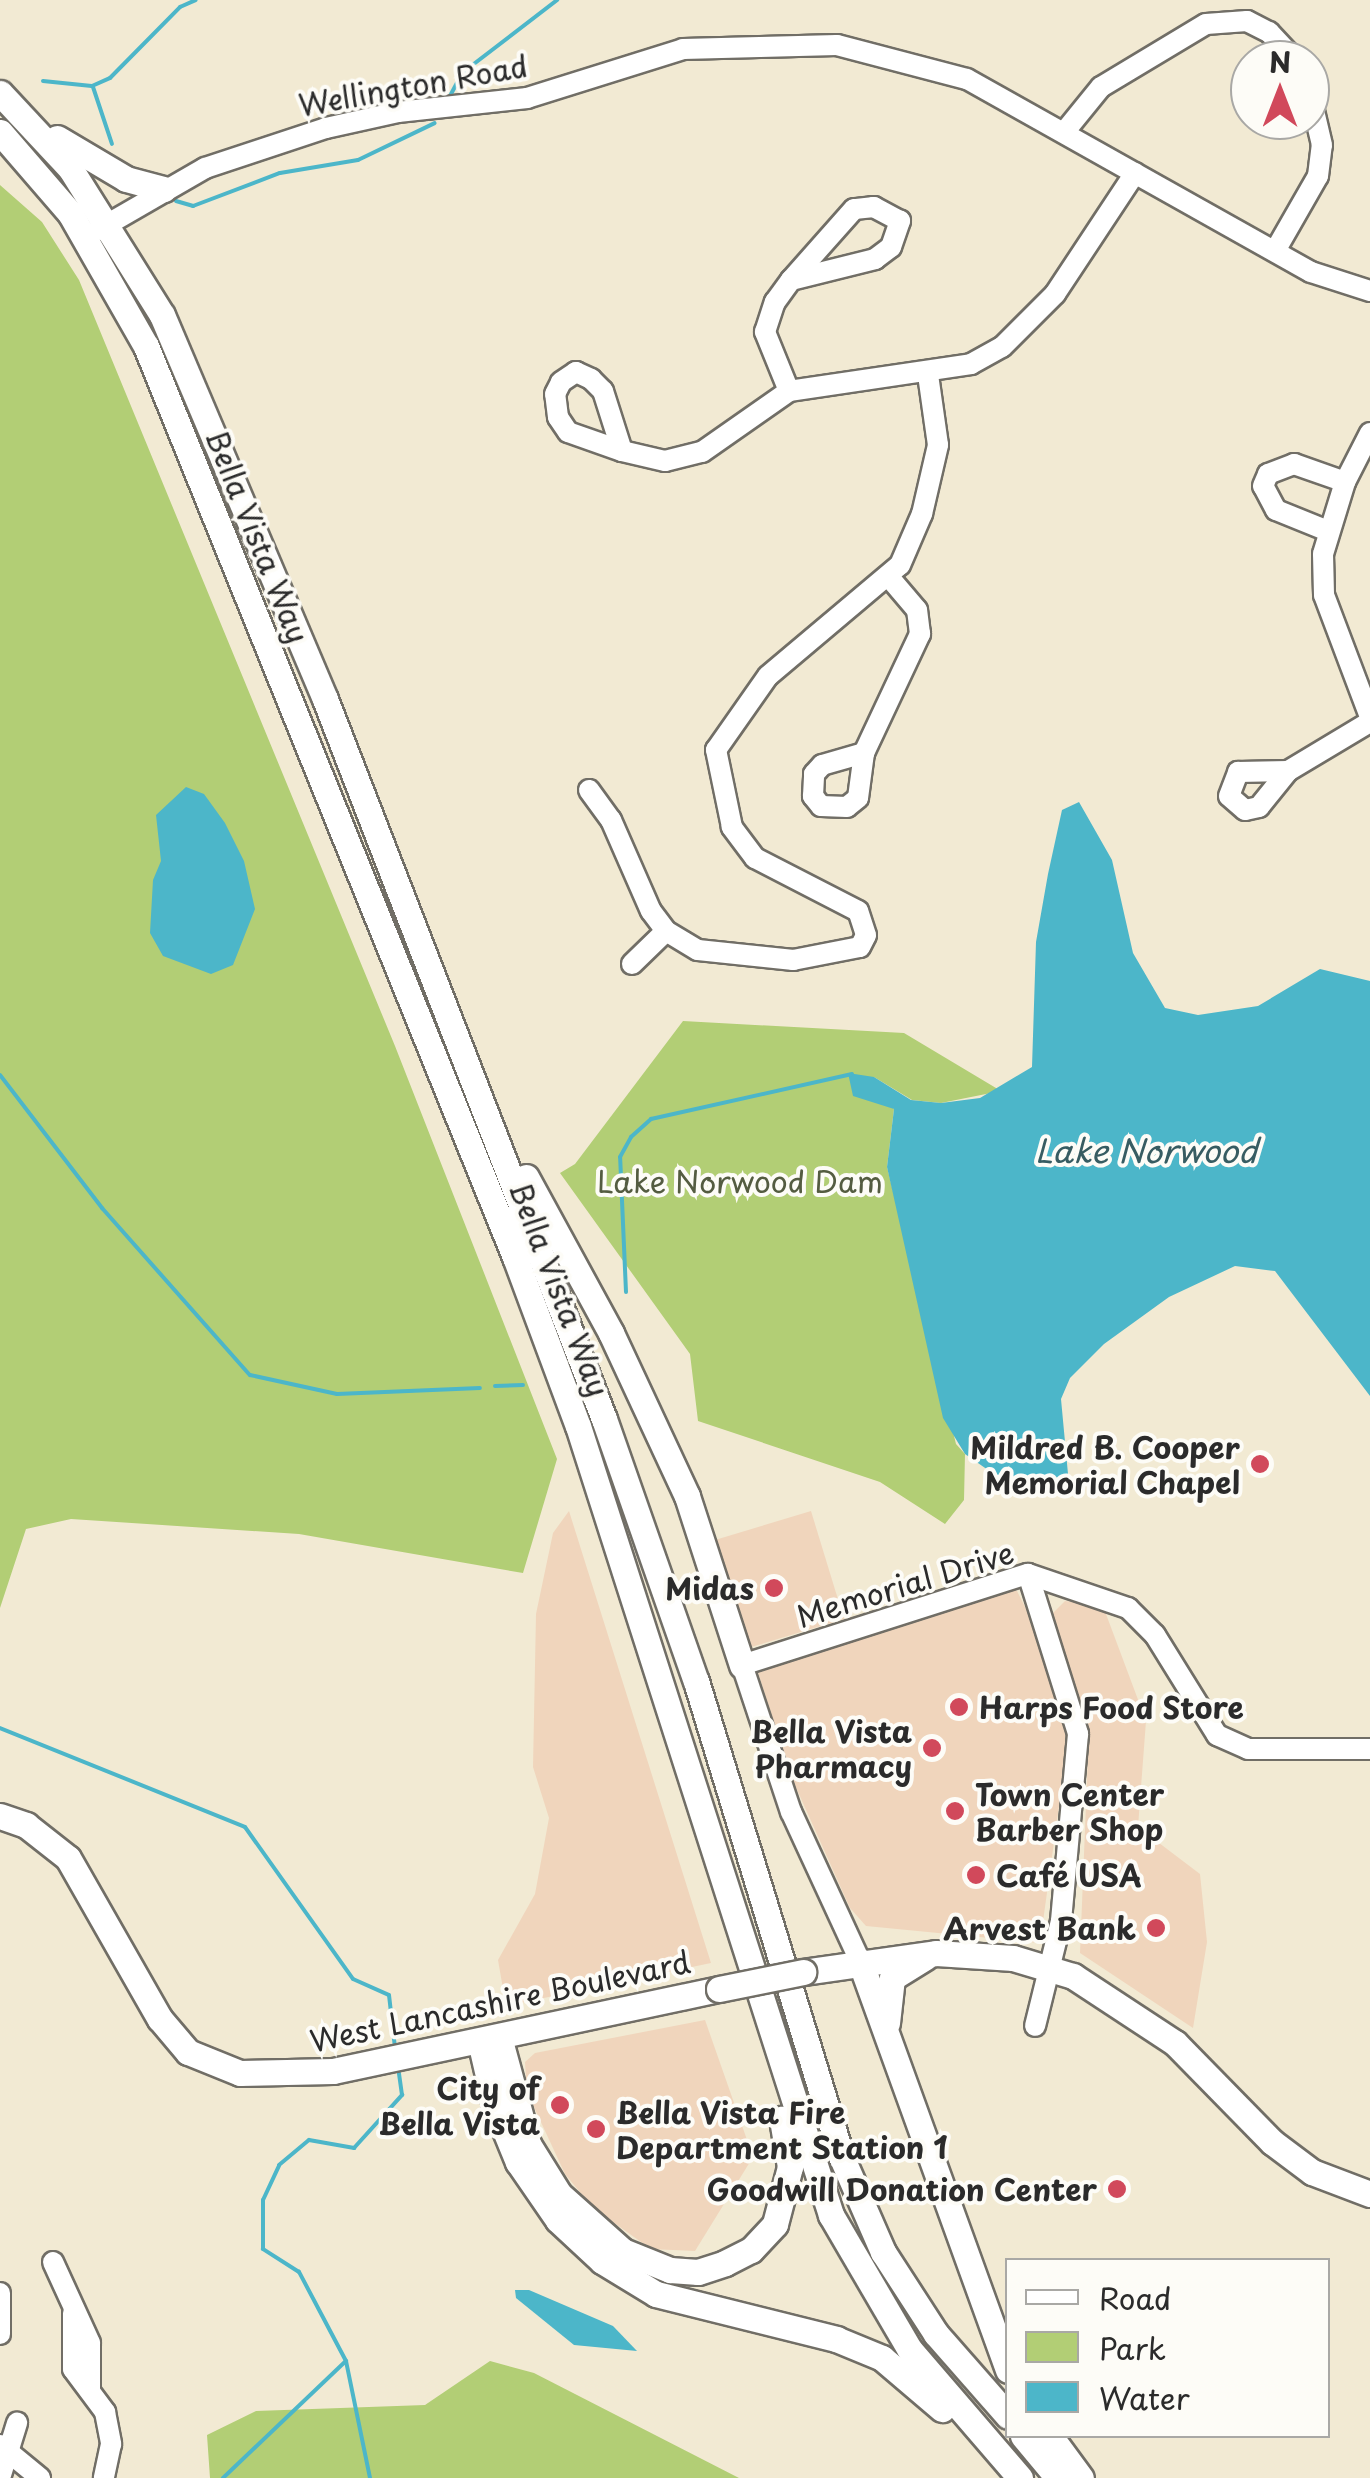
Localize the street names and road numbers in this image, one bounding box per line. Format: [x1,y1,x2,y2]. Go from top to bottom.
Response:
street label: Wellington Road [296,47,530,123]
street label: Bella Vista Way [199,423,317,649]
street label: Bella Vista Way [502,1176,618,1402]
street label: Memorial Drive [792,1534,1018,1634]
street label: West Lancashire Boulevard [307,1943,693,2059]

